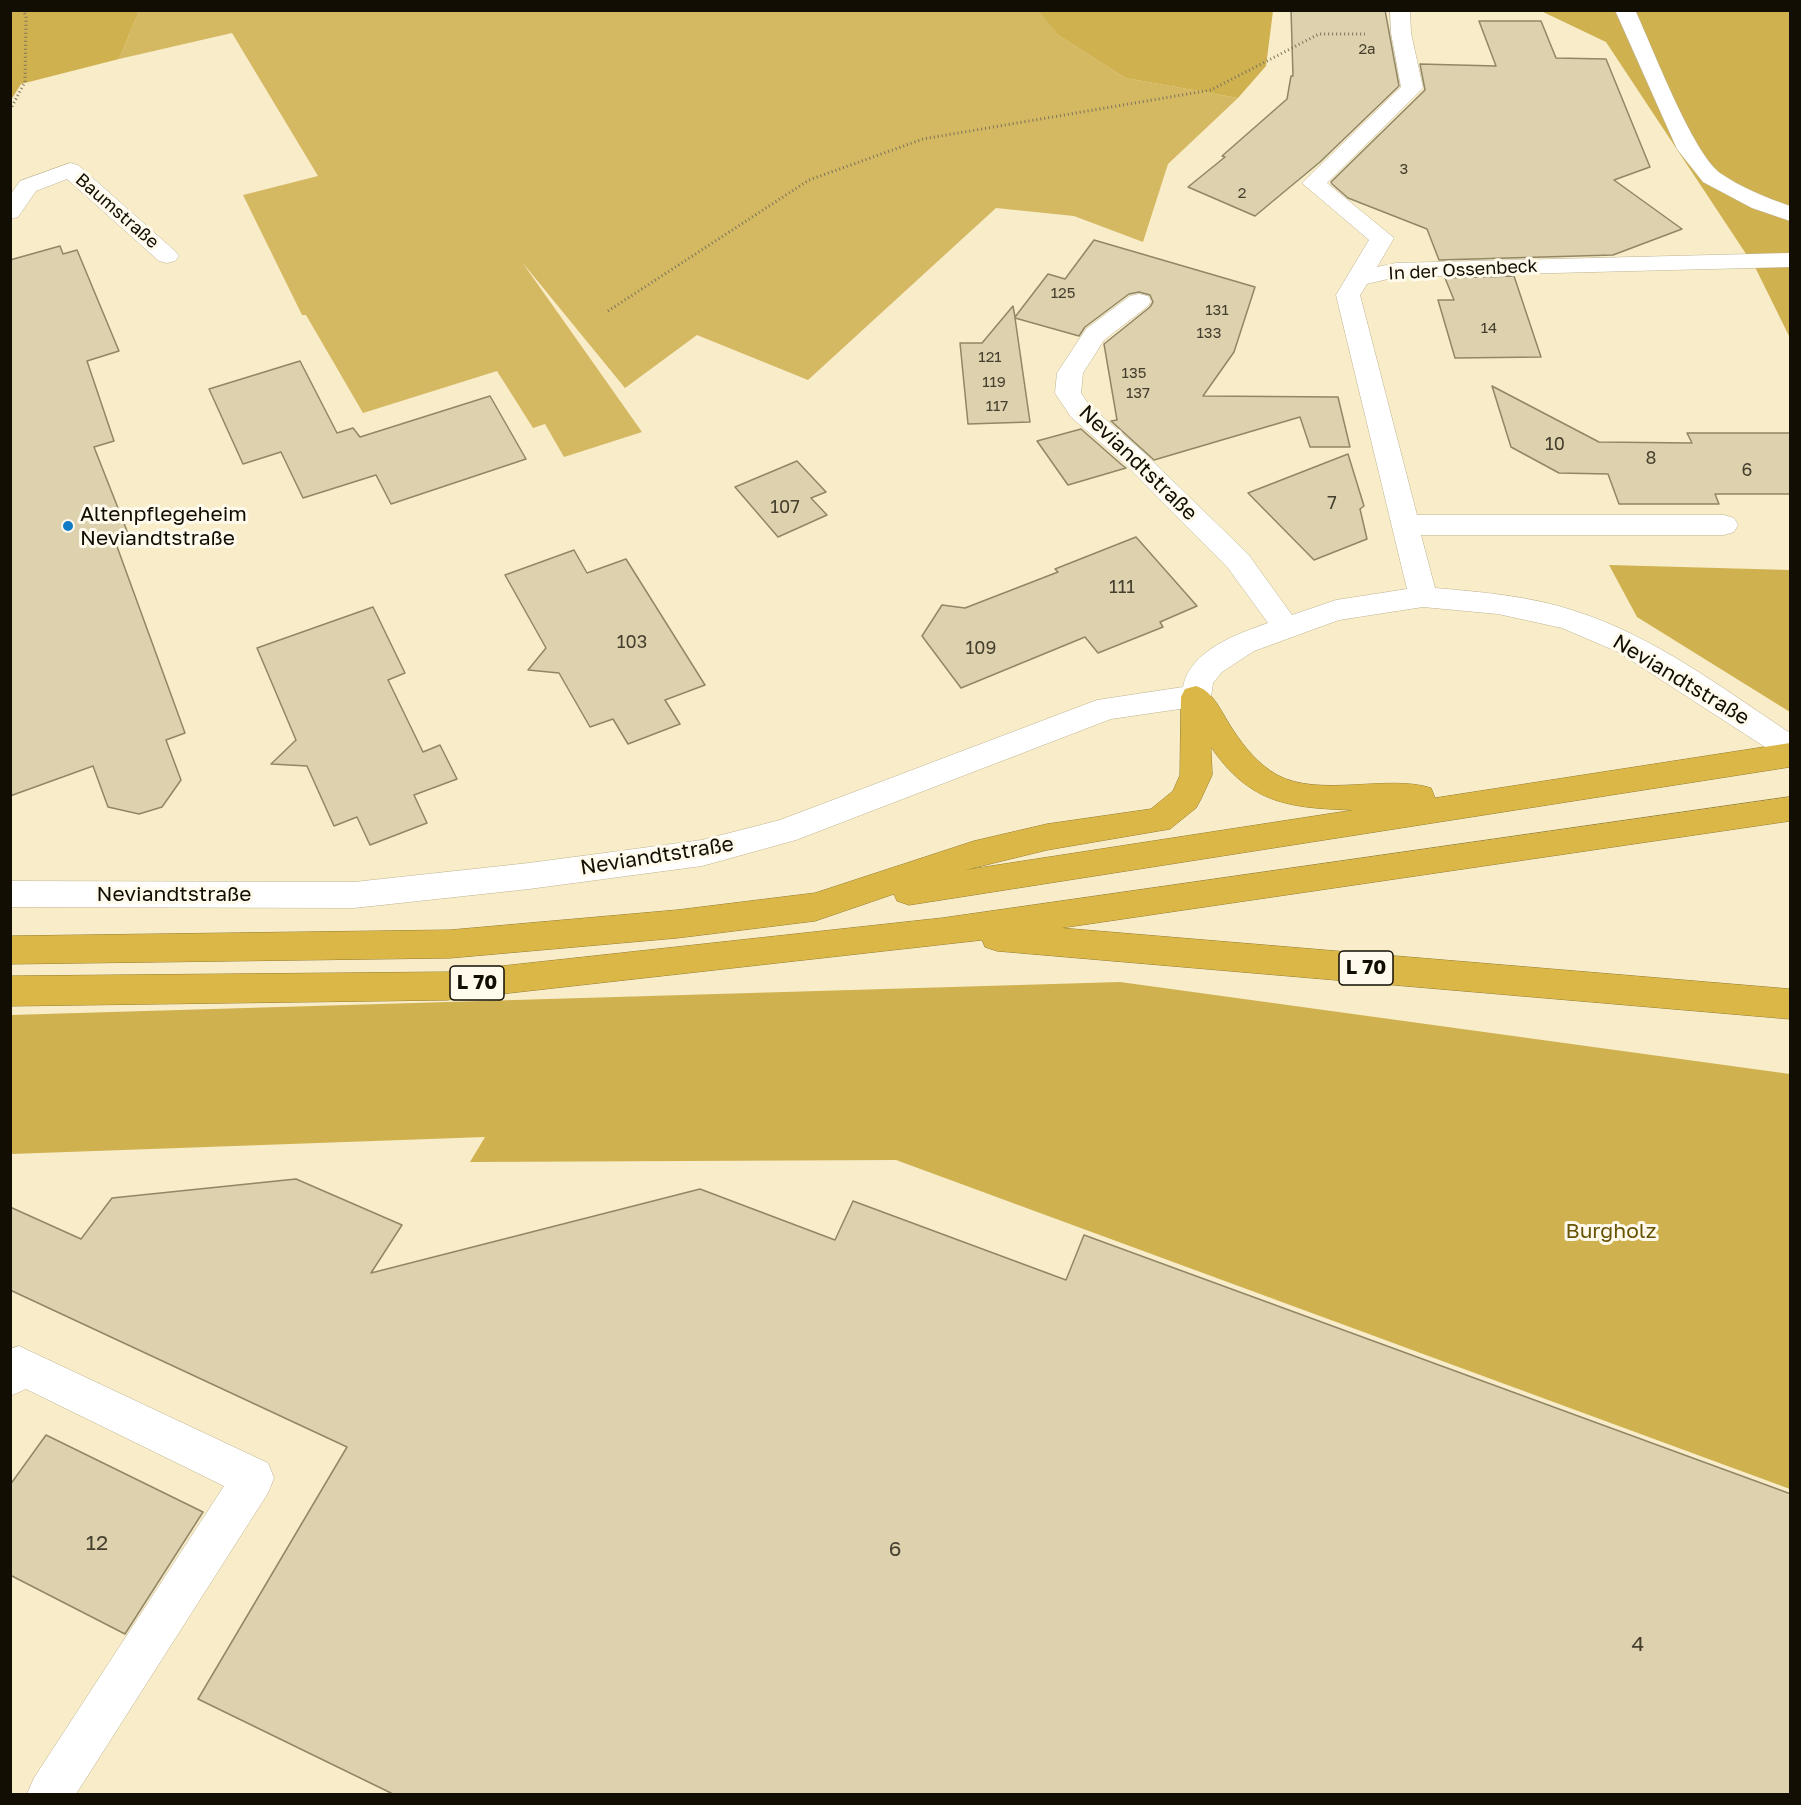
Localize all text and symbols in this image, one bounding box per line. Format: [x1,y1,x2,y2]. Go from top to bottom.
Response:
house number: 2a [1358,40,1376,58]
house number: 3 [1400,160,1408,178]
street label: Baumstraße [71,169,163,253]
house number: 2 [1238,184,1246,202]
street label: In der Ossenbeck [1388,255,1538,285]
house number: 125 [1051,284,1075,302]
house number: 131 [1205,301,1229,319]
house number: 14 [1481,319,1497,337]
house number: 133 [1197,324,1221,342]
house number: 121 [978,348,1002,366]
house number: 135 [1122,364,1146,382]
house number: 119 [982,373,1006,391]
house number: 137 [1126,384,1150,402]
house number: 117 [986,397,1008,415]
street label: Neviandtstraße [1074,400,1202,526]
house number: 10 [1545,433,1565,455]
house number: 8 [1646,447,1656,469]
house number: 6 [1742,459,1752,481]
house number: 7 [1327,492,1337,514]
house number: 107 [770,496,800,518]
place label: Altenpflegeheim Neviandtstraße [80,501,247,551]
marker: Altenpflegeheim Neviandtstraße [61,519,75,533]
house number: 111 [1109,576,1135,598]
street label: Neviandtstraße [1608,629,1754,731]
house number: 103 [617,631,647,653]
house number: 109 [966,637,996,659]
street label: Neviandtstraße [579,831,735,881]
street label: Neviandtstraße [97,881,251,907]
road number: L 70 [1339,951,1393,985]
road number: L 70 [450,966,504,1000]
park label: Burgholz [1566,1218,1656,1244]
house number: 12 [86,1530,108,1556]
house number: 6 [889,1536,901,1562]
house number: 4 [1632,1631,1644,1657]

